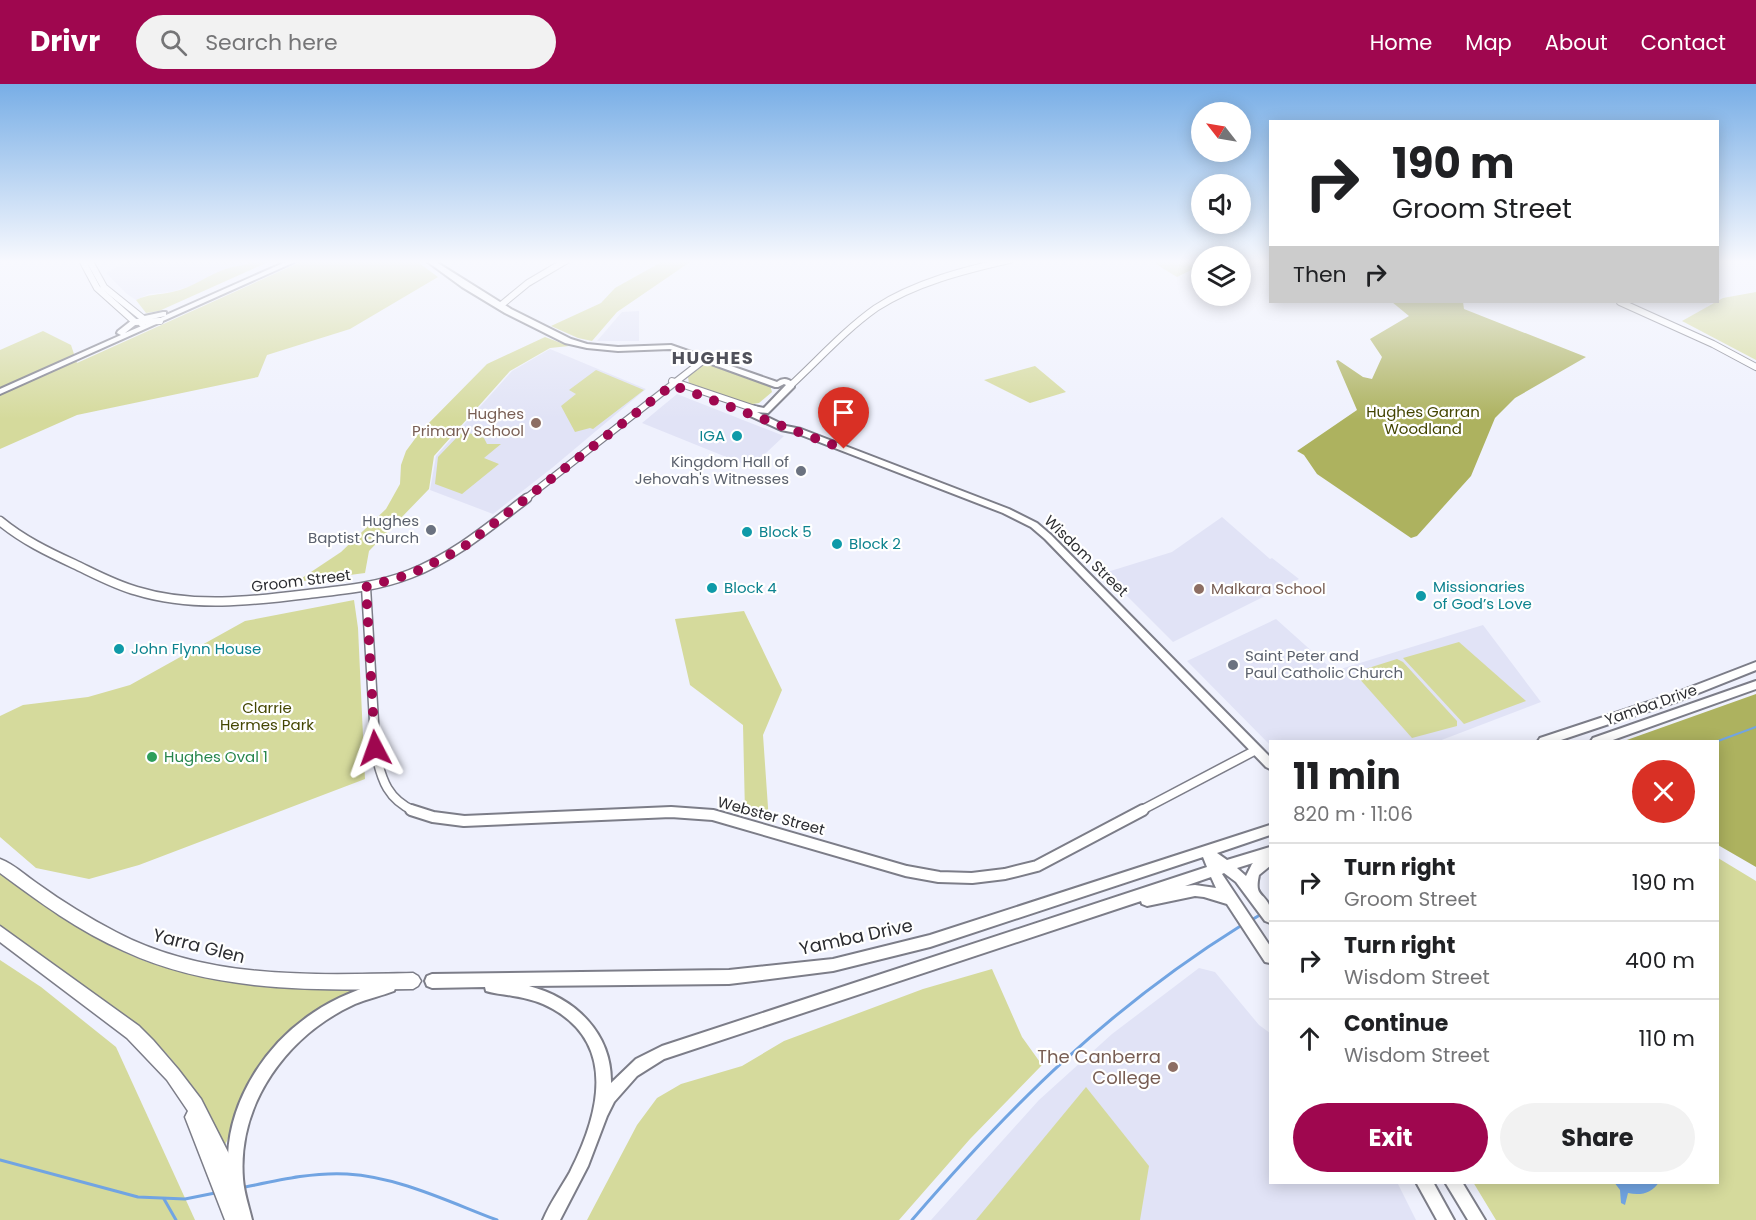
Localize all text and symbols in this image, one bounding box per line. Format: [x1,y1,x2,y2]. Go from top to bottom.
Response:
search box [136,15,556,69]
text: Drivr [30,22,100,61]
icon: search [157,26,190,59]
text: Search here [205,27,338,58]
text: Home [1370,28,1432,57]
text: Map [1465,28,1512,57]
text: About [1545,28,1608,57]
text: Contact [1641,28,1726,57]
north arrow [1191,102,1251,162]
map controls [1191,102,1251,306]
text: 190 m [1392,134,1514,193]
icon: right [1293,144,1371,222]
button: sound [1191,174,1251,234]
text: Groom Street [1392,190,1572,227]
button: layers [1191,246,1251,306]
icon: right [1359,258,1392,291]
text: Then [1293,259,1347,290]
district label: HUGHES [672,345,754,370]
pin [818,387,869,449]
icon: arrive [827,396,860,429]
park label: Hughes Garran Woodland [1366,401,1480,439]
place label: Hughes Primary School [412,403,524,441]
marker: Hughes Primary School [529,416,543,430]
place label: IGA [700,425,725,446]
marker: IGA [730,429,744,443]
place label: Kingdom Hall of Jehovah's Witnesses [635,451,789,489]
marker: Kingdom Hall of Jehovah's Witnesses [794,464,808,478]
place label: Hughes Baptist Church [308,510,419,548]
street label: Wisdom Street [1040,510,1133,601]
place label: Block 5 [759,521,812,542]
marker: Hughes Baptist Church [424,523,438,537]
marker: Block 5 [740,525,754,539]
place label: Block 2 [849,533,901,554]
marker: Block 2 [830,537,844,551]
street label: Groom Street [250,564,352,597]
place label: Missionaries of God’s Love [1433,576,1532,614]
place label: Block 4 [724,577,777,598]
place label: Malkara School [1211,578,1326,599]
marker: Block 4 [705,581,719,595]
marker: Malkara School [1192,582,1206,596]
marker: Missionaries of God’s Love [1414,589,1428,603]
place label: John Flynn House [131,638,261,659]
marker: John Flynn House [112,642,126,656]
place label: Saint Peter and Paul Catholic Church [1245,645,1403,683]
marker: Saint Peter and Paul Catholic Church [1226,658,1240,672]
street label: Yamba Drive [1602,679,1700,730]
park label: Clarrie Hermes Park [220,697,314,735]
position arrow [343,716,407,780]
place label: Hughes Oval 1 [164,746,268,767]
marker: Hughes Oval 1 [145,750,159,764]
text: 11 min [1293,751,1401,802]
button: close [1632,760,1695,823]
street label: Webster Street [715,791,827,840]
text: 820 m · 11:06 [1293,800,1413,828]
text: Turn right [1344,852,1455,883]
icon: right [1293,866,1326,899]
text: 190 m [1632,867,1695,898]
text: Groom Street [1344,885,1477,913]
street label: Yamba Drive [797,912,915,961]
street label: Yarra Glen [150,922,248,969]
text: Turn right [1344,930,1455,961]
icon: right [1293,944,1326,977]
text: 400 m [1625,945,1695,976]
text: Wisdom Street [1344,963,1490,991]
text: Continue [1344,1008,1448,1039]
icon: ahead [1293,1022,1326,1055]
text: 110 m [1639,1023,1695,1054]
text: Wisdom Street [1344,1041,1490,1069]
place label: The Canberra College [1037,1044,1161,1090]
marker: The Canberra College [1166,1060,1180,1074]
button: Exit [1293,1103,1488,1172]
button: Share [1500,1103,1695,1172]

